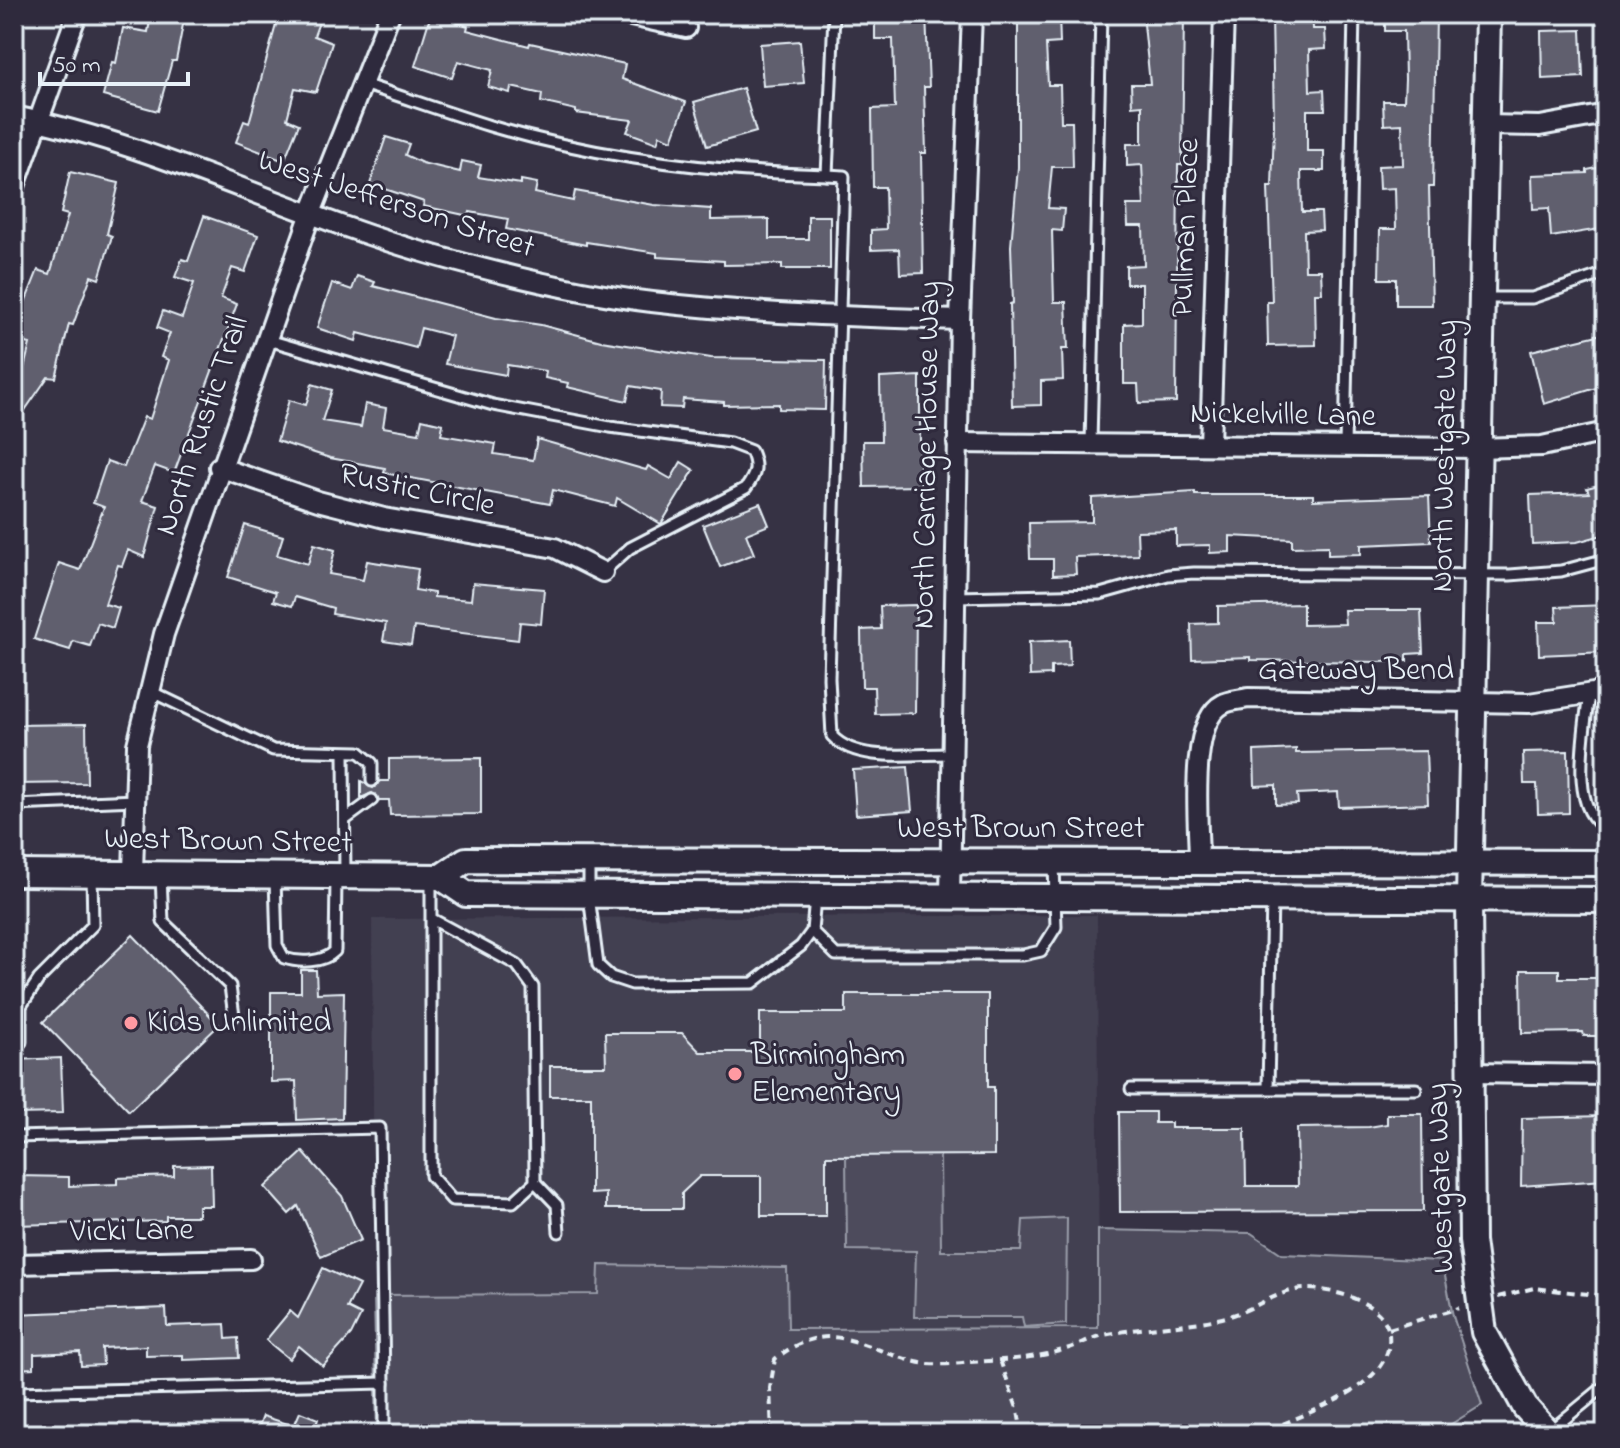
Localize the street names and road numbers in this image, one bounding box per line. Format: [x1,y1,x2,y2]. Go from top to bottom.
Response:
street label: Pullman Place [1160,137,1214,318]
street label: West Jefferson Street [251,138,541,272]
street label: North Carriage House Way [901,280,955,630]
street label: North Rustic Trail [143,310,263,542]
street label: North Westgate Way [1420,319,1472,593]
street label: Nickelville Lane [1190,391,1377,441]
street label: Rustic Circle [335,452,500,531]
street label: Gateway Bend [1258,648,1454,695]
street label: West Brown Street [897,806,1145,853]
street label: West Brown Street [104,816,352,868]
street label: Westgate Way [1415,1082,1469,1274]
street label: Vicki Lane [69,1207,195,1257]

